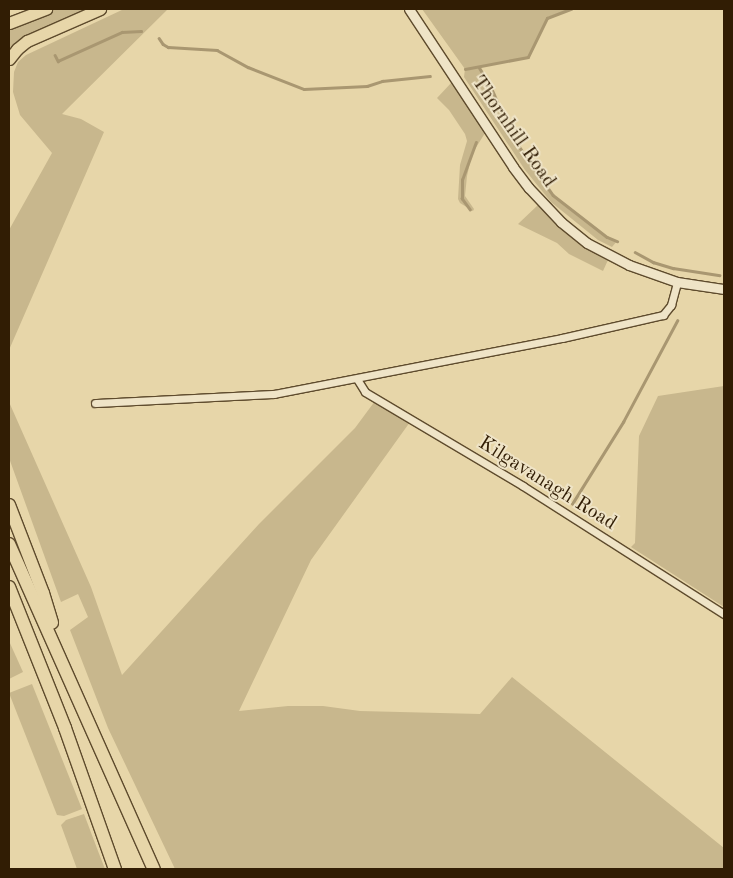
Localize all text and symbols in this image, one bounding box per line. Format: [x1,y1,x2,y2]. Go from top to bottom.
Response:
street label: Thornhill Road [466,71,560,193]
street label: Kilgavanagh Road [474,432,620,536]

